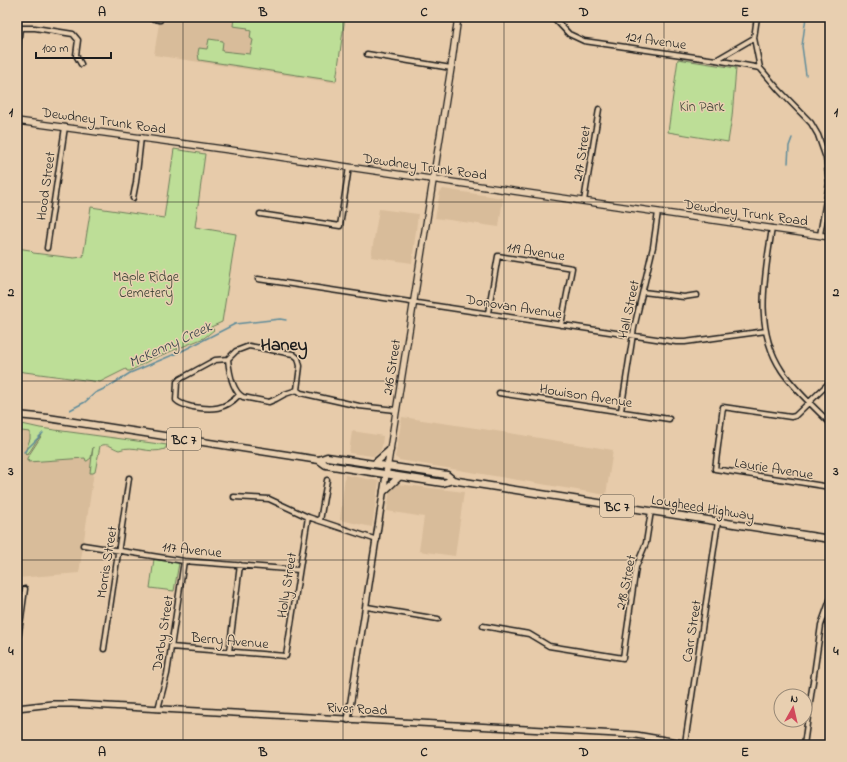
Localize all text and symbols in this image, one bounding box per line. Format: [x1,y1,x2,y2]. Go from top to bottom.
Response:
text: A [98,3,106,22]
text: B [258,3,268,22]
text: C [420,3,428,22]
text: D [578,3,589,22]
text: E [741,3,749,22]
street label: 121 Avenue [624,27,688,56]
scale bar [36,34,111,60]
text: 100 m [42,40,69,58]
park label: Kin Park [679,97,725,118]
street label: Dewdney Trunk Road [39,102,167,142]
text: 1 [9,103,14,122]
text: 1 [834,103,839,122]
street label: 217 Street [568,124,597,183]
street label: Dewdney Trunk Road [360,148,488,188]
street label: Hood Street [31,150,62,222]
street label: Dewdney Trunk Road [681,194,809,234]
street label: 119 Avenue [505,238,567,268]
park label: Maple Ridge Cemetery [113,267,180,305]
street label: Hall Street [613,278,646,340]
text: 2 [7,283,15,302]
text: 2 [832,283,840,302]
street label: Donovan Avenue [463,289,564,326]
water label: McKenny Creek [125,315,217,375]
district label: Haney [260,333,308,360]
street label: 216 Street [378,337,407,397]
street label: Howison Avenue [538,379,634,414]
road number: BC 7 [167,428,201,450]
street label: Laurie Avenue [733,453,815,486]
text: 3 [7,462,14,481]
text: 3 [832,462,839,481]
street label: Lougheed Highway [649,490,756,528]
road number: BC 7 [600,495,634,517]
street label: Morris Street [91,524,124,600]
street label: 117 Avenue [161,537,224,564]
street label: Holly Street [272,551,304,620]
street label: 218 Street [610,553,643,612]
street label: Darby Street [147,594,181,674]
street label: Carr Street [677,598,708,664]
street label: Berry Avenue [189,628,270,656]
text: 4 [7,642,14,661]
text: 4 [832,642,839,661]
north arrow [773,688,813,728]
text: N [789,691,799,708]
street label: River Road [326,697,388,722]
text: A [98,743,106,762]
text: B [258,743,268,762]
text: C [420,743,428,762]
text: D [578,743,589,762]
text: E [741,743,749,762]

